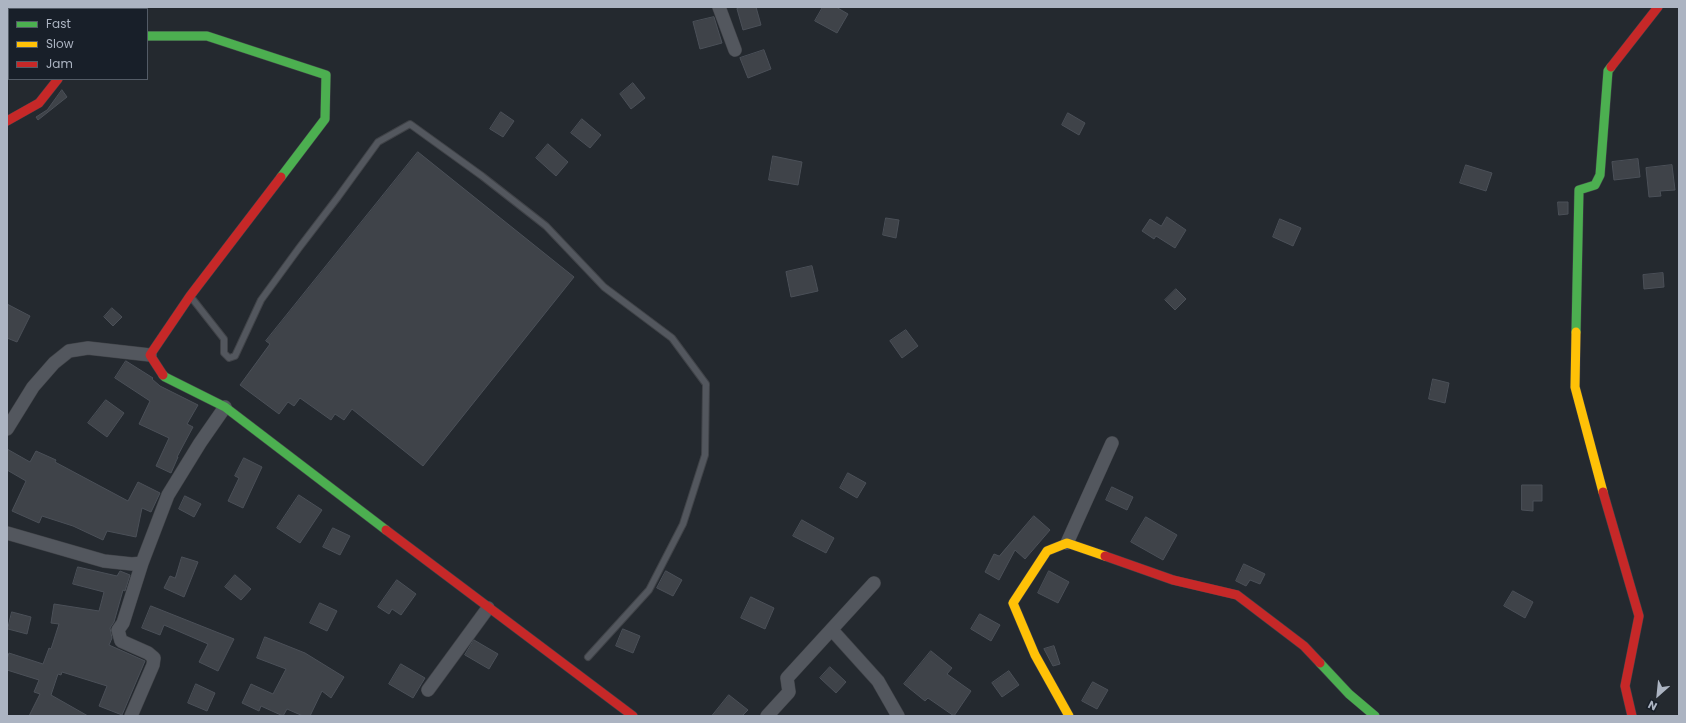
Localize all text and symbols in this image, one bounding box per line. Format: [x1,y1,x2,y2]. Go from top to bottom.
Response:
legend [8,8,148,80]
text: Fast [46,15,71,32]
text: Slow [46,35,74,52]
text: Jam [46,55,73,72]
north arrow [1638,675,1678,715]
text: N [1645,697,1660,715]

